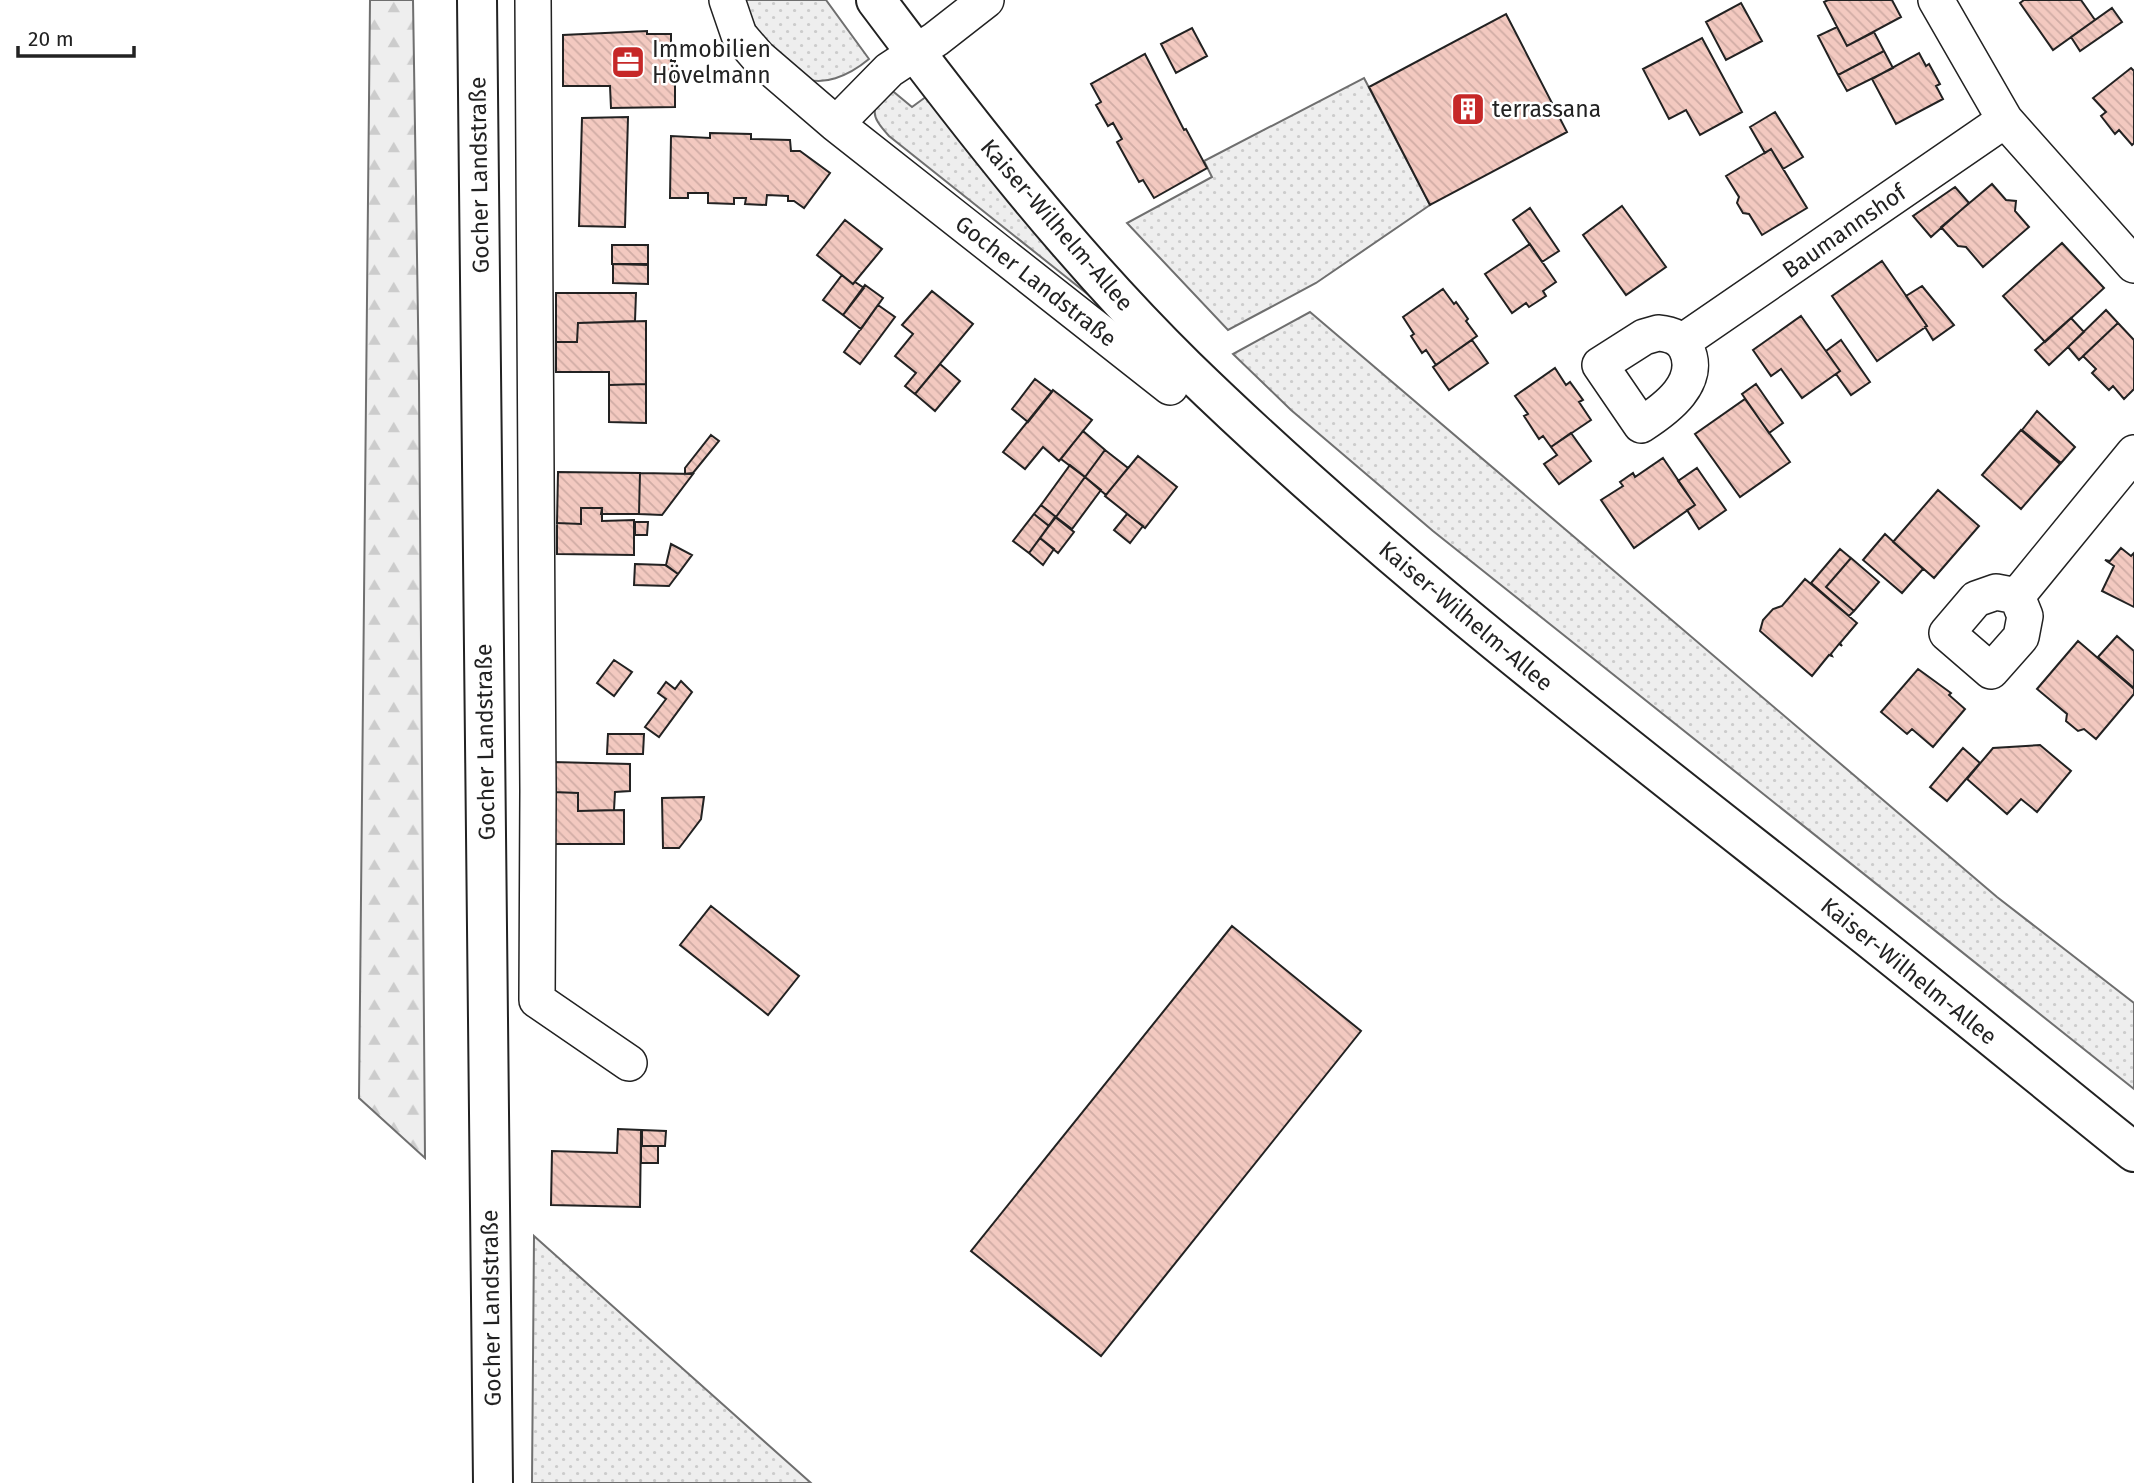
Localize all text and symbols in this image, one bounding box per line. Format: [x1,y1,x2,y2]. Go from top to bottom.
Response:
scale bar [18,14,133,58]
text: 20 m [28,26,74,52]
place label: Immobilien Hövelmann [652,35,771,89]
office icon: Immobilien Hövelmann [609,43,647,81]
street label: Gocher Landstraße [463,76,495,274]
building icon: terrassana [1449,90,1487,128]
place label: terrassana [1492,95,1601,123]
street label: Kaiser-Wilhelm-Allee [975,133,1139,317]
street label: Baumannshof [1777,177,1913,284]
street label: Gocher Landstraße [950,209,1122,353]
street label: Kaiser-Wilhelm-Allee [1373,535,1559,697]
street label: Gocher Landstraße [469,643,501,841]
street label: Kaiser-Wilhelm-Allee [1815,891,2003,1051]
street label: Gocher Landstraße [475,1209,507,1407]

